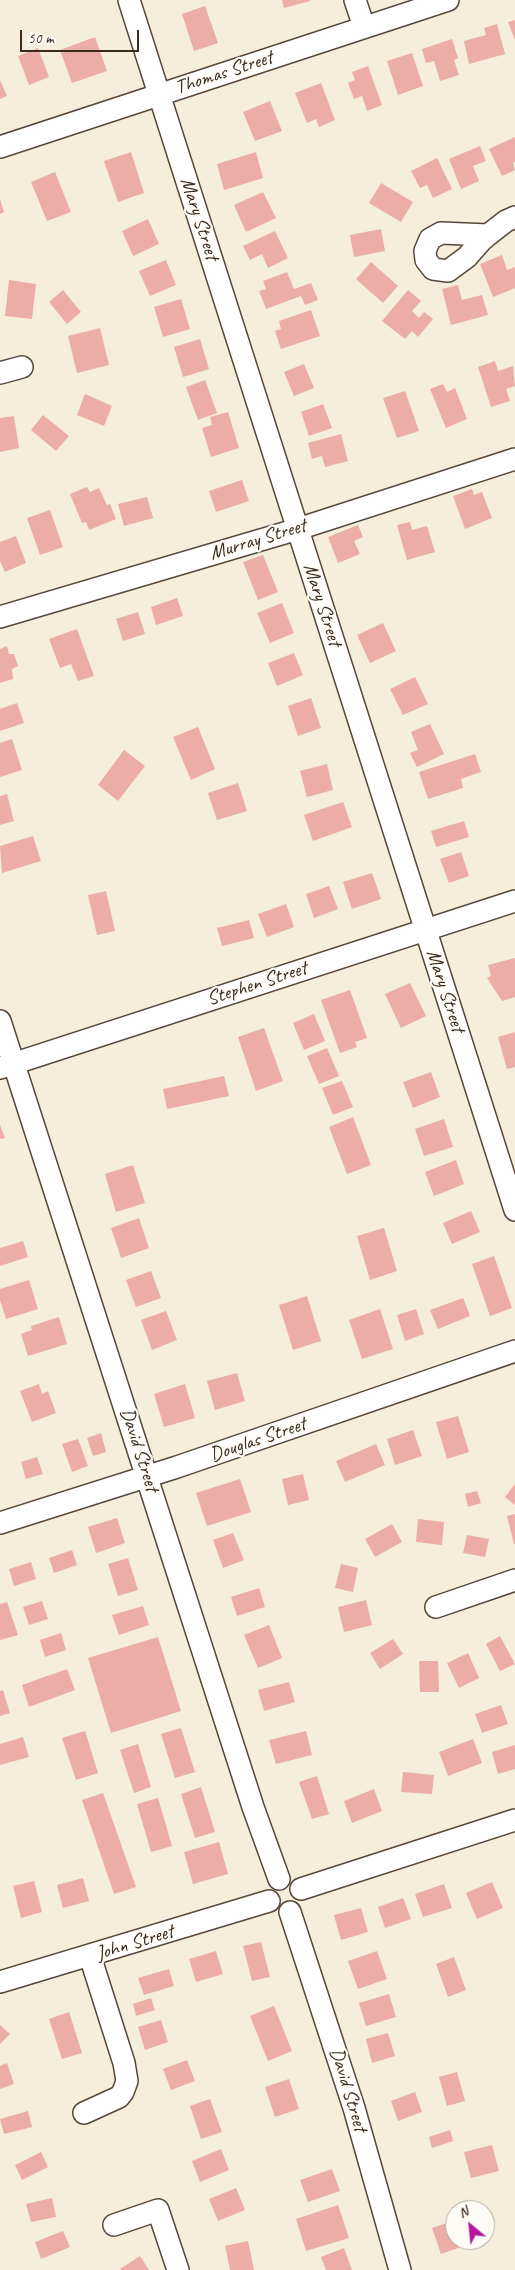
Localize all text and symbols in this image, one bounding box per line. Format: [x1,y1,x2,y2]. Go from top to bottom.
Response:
scale bar [22,20,141,52]
text: 50 m [28,29,54,48]
street label: Thomas Street [172,46,276,100]
street label: Mary Street [174,175,224,263]
street label: Murray Street [207,514,309,566]
street label: Mary Street [297,561,347,649]
street label: Mary Street [420,947,470,1035]
street label: Stephen Street [204,957,310,1011]
street label: David Street [114,1405,164,1495]
street label: Douglas Street [207,1412,309,1468]
street label: John Street [93,1920,177,1966]
street label: David Street [324,2045,372,2135]
north arrow [445,2200,495,2250]
text: N [455,2203,471,2222]

